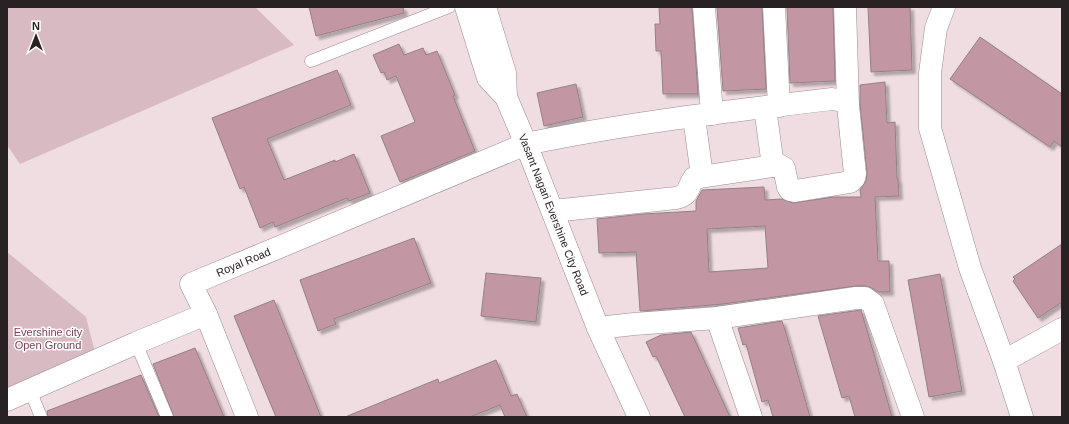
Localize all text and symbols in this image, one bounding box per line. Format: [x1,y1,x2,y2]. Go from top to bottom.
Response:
north arrow [16,16,56,56]
text: N [32,20,40,32]
street label: Vasant Nagari Evershine City Road [516,132,591,297]
street label: Royal Road [214,246,272,279]
park label: Evershine city Open Ground [14,326,83,351]

